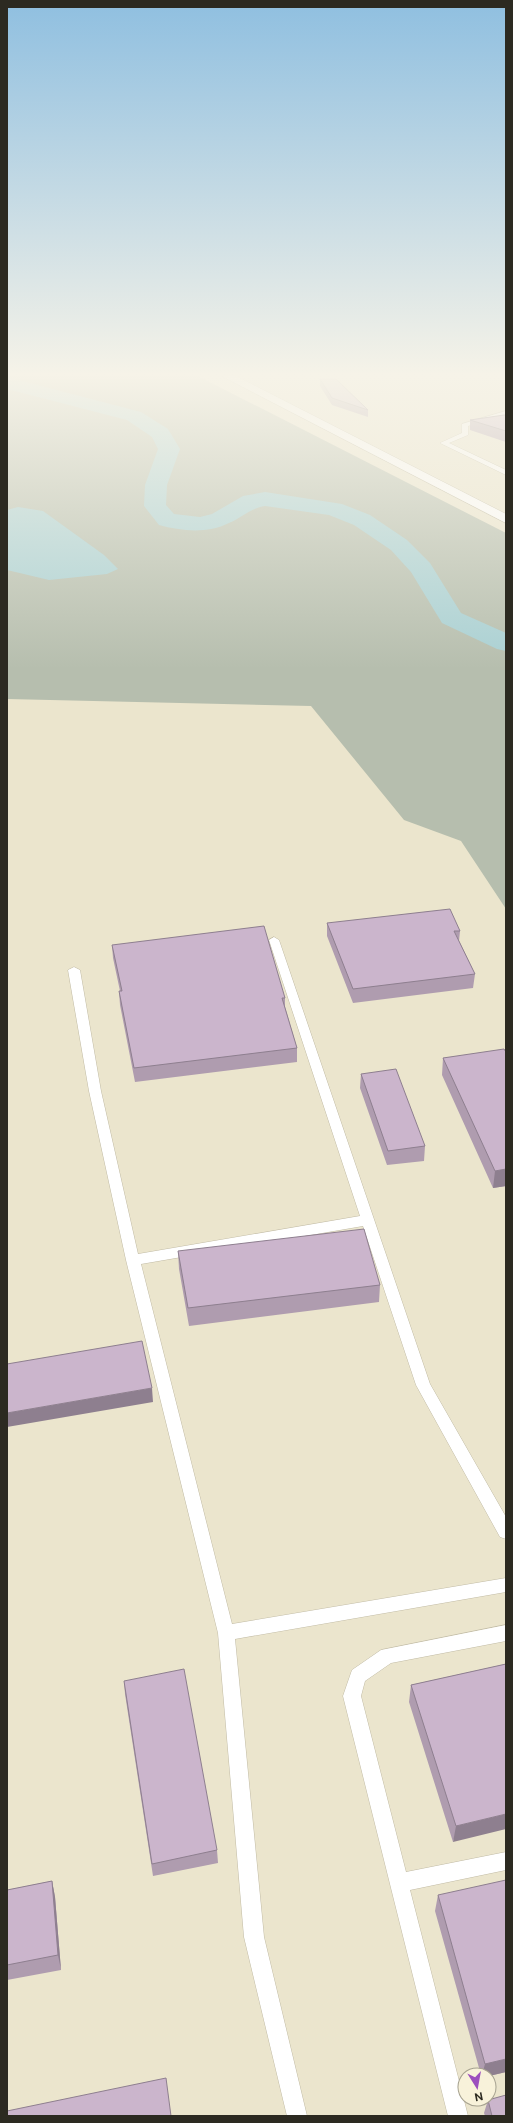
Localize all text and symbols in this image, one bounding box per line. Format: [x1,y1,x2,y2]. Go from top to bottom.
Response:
north arrow [457,2067,497,2107]
text: N [474,2090,484,2104]

